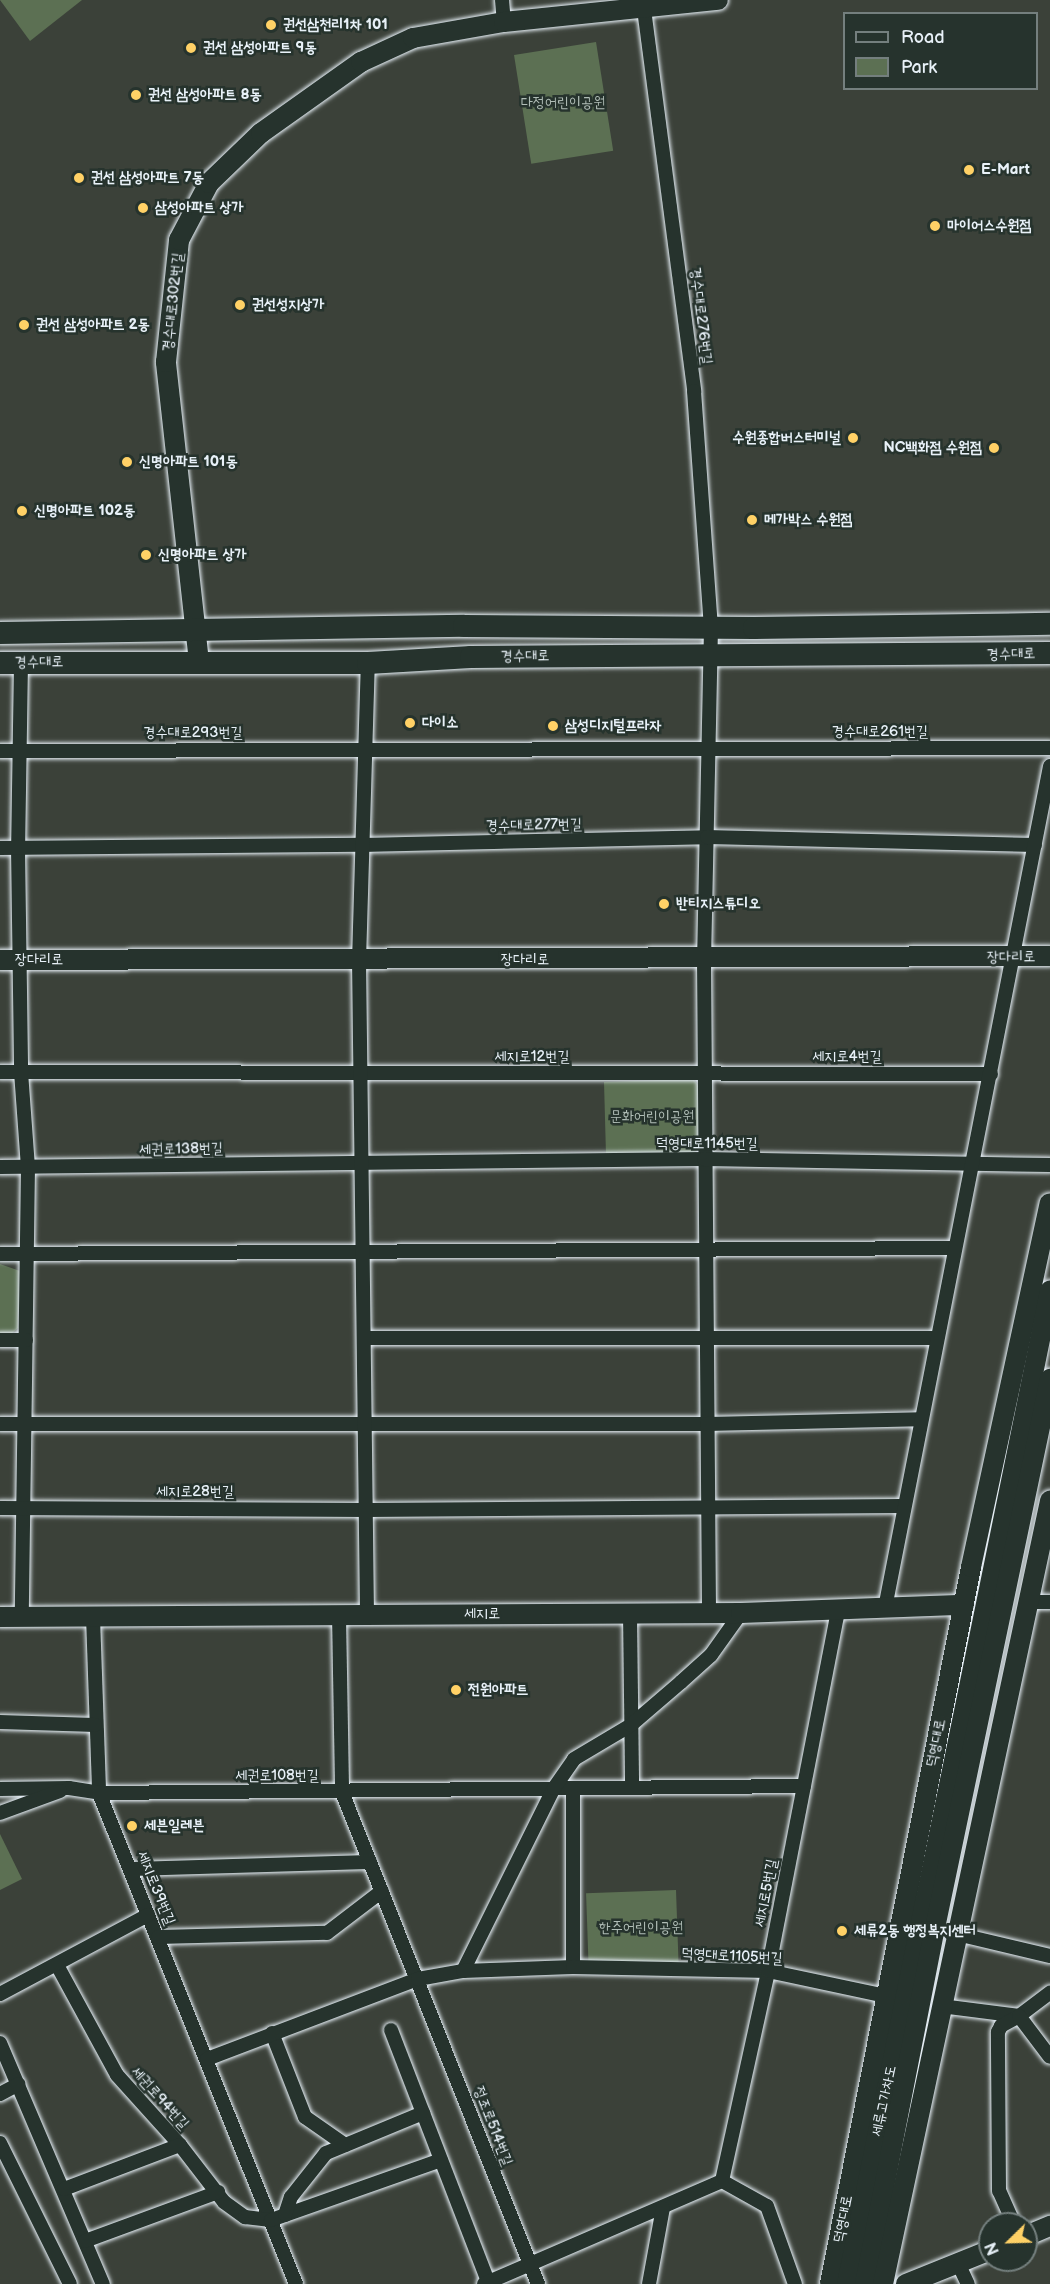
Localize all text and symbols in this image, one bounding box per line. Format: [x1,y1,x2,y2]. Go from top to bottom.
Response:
legend [843,12,1038,90]
place label: 권선삼천리1차 101 [283,16,388,34]
marker: 권선삼천리1차 101 [264,18,278,32]
text: Road [901,27,945,48]
place label: 권선 삼성아파트 9동 [203,39,316,57]
marker: 권선 삼성아파트 9동 [184,41,198,55]
text: Park [901,57,937,78]
place label: 권선 삼성아파트 8동 [148,86,262,104]
marker: 권선 삼성아파트 8동 [129,88,143,102]
park label: 다정어린이공원 [521,94,605,112]
place label: E-Mart [981,161,1030,179]
marker: E-Mart [962,163,976,177]
place label: 권선 삼성아파트 7동 [91,169,204,187]
marker: 권선 삼성아파트 7동 [72,171,86,185]
place label: 삼성아파트 상가 [155,199,244,217]
marker: 삼성아파트 상가 [136,201,150,215]
place label: 마이어스수원점 [947,217,1031,235]
marker: 마이어스수원점 [928,219,942,233]
street label: 경수대로302번길 [159,252,187,352]
street label: 경수대로276번길 [686,266,716,366]
place label: 권선성지상가 [252,296,324,314]
marker: 권선성지상가 [233,298,247,312]
place label: 권선 삼성아파트 2동 [36,316,150,334]
marker: 권선 삼성아파트 2동 [17,318,31,332]
place label: 수원종합버스터미널 [732,429,841,447]
marker: 수원종합버스터미널 [846,431,860,445]
place label: NC백화점 수원점 [884,439,982,457]
marker: NC백화점 수원점 [987,441,1001,455]
place label: 신명아파트 101동 [139,453,237,471]
marker: 신명아파트 101동 [120,455,134,469]
place label: 신명아파트 102동 [34,502,135,520]
marker: 신명아파트 102동 [15,504,29,518]
place label: 메가박스 수원점 [764,511,853,529]
marker: 메가박스 수원점 [745,513,759,527]
place label: 신명아파트 상가 [158,546,247,564]
marker: 신명아파트 상가 [139,548,153,562]
street label: 경수대로 [987,644,1035,664]
street label: 경수대로 [501,647,549,665]
street label: 경수대로 [15,653,63,671]
place label: 다이소 [422,714,458,732]
marker: 다이소 [403,716,417,730]
place label: 삼성디지털프라자 [565,717,662,735]
marker: 삼성디지털프라자 [546,719,560,733]
street label: 경수대로261번길 [832,723,928,741]
street label: 경수대로293번길 [143,724,243,742]
street label: 경수대로277번길 [486,815,582,835]
place label: 반티지스튜디오 [676,895,760,913]
marker: 반티지스튜디오 [657,897,671,911]
street label: 장다리로 [987,948,1035,966]
street label: 장다리로 [15,951,63,969]
street label: 장다리로 [501,951,549,969]
street label: 세지로12번길 [494,1048,570,1066]
street label: 세지로4번길 [812,1048,882,1066]
park label: 문화어린이공원 [610,1108,694,1126]
street label: 덕영대로1145번길 [656,1135,758,1153]
street label: 세권로138번길 [139,1139,223,1159]
street label: 세지로28번길 [156,1483,234,1501]
street label: 세지로 [464,1605,500,1623]
place label: 전원아파트 [468,1681,528,1699]
marker: 전원아파트 [449,1683,463,1697]
street label: 덕영대로 [923,1718,949,1768]
street label: 세권로108번길 [235,1767,319,1785]
place label: 세븐일레븐 [144,1817,204,1835]
marker: 세븐일레븐 [125,1819,139,1833]
street label: 세지로39번길 [133,1848,179,1928]
street label: 세지로5번길 [751,1857,781,1929]
park label: 한주어린이공원 [599,1919,683,1937]
place label: 세류2동 행정복지센터 [854,1922,976,1940]
marker: 세류2동 행정복지센터 [835,1924,849,1938]
street label: 덕영대로1105번길 [681,1944,783,1968]
street label: 세권로94번길 [127,2063,193,2133]
street label: 세류고가차도 [868,2064,900,2138]
street label: 정조로514번길 [470,2084,516,2168]
street label: 덕영대로 [830,2194,856,2244]
north arrow [978,2212,1038,2272]
text: N [982,2239,1004,2258]

